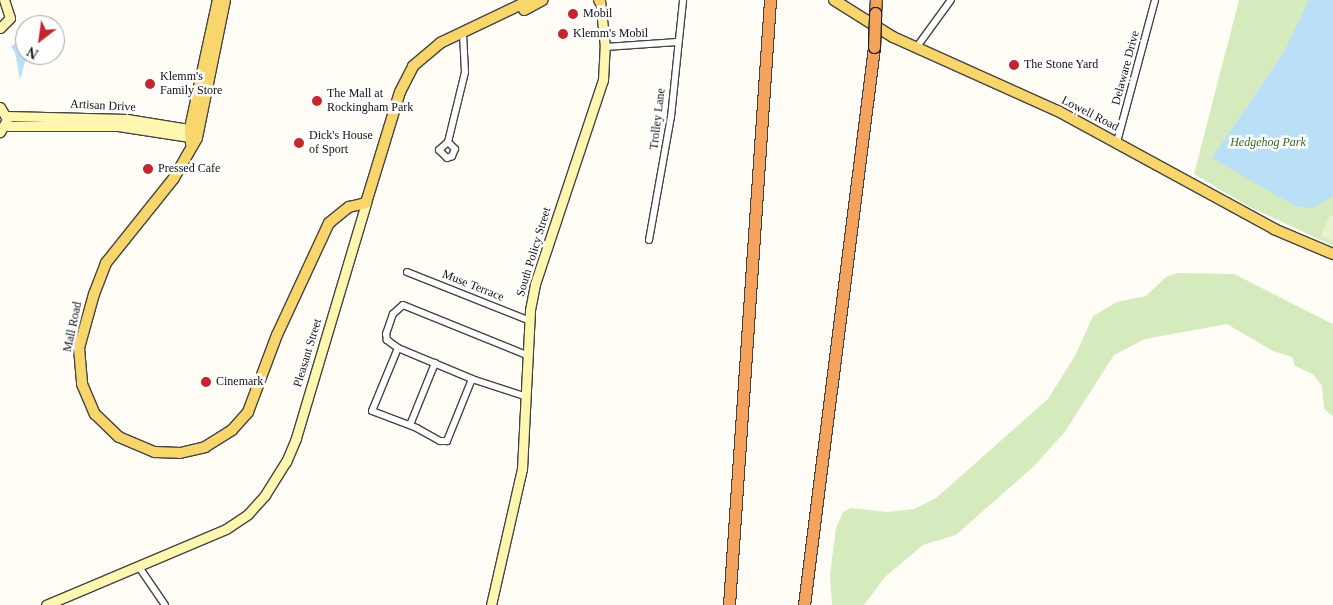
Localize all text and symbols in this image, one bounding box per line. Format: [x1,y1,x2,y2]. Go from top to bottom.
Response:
place label: Mobil [583,7,612,21]
marker: Mobil [567,8,579,20]
north arrow [15,15,65,65]
place label: Klemm's Mobil [573,27,648,41]
marker: Klemm's Mobil [557,28,569,40]
street label: Delaware Drive [1109,29,1143,107]
text: N [25,44,41,62]
place label: The Stone Yard [1024,58,1099,72]
marker: The Stone Yard [1008,59,1020,71]
place label: Klemm's Family Store [160,70,222,98]
marker: Klemm's Family Store [144,78,156,90]
place label: The Mall at Rockingham Park [327,87,413,115]
street label: Trolley Lane [647,87,669,151]
street label: Lowell Road [1059,93,1121,135]
marker: The Mall at Rockingham Park [311,95,323,107]
street label: Artisan Drive [70,97,136,115]
place label: Dick's House of Sport [309,129,373,157]
park label: Hedgehog Park [1230,136,1306,150]
marker: Dick's House of Sport [293,137,305,149]
place label: Pressed Cafe [158,162,220,176]
marker: Pressed Cafe [142,163,154,175]
street label: South Policy Street [514,206,554,298]
street label: Muse Terrace [440,267,506,305]
street label: Mall Road [61,301,85,353]
street label: Pleasant Street [291,317,325,389]
place label: Cinemark [216,375,263,389]
marker: Cinemark [200,376,212,388]

